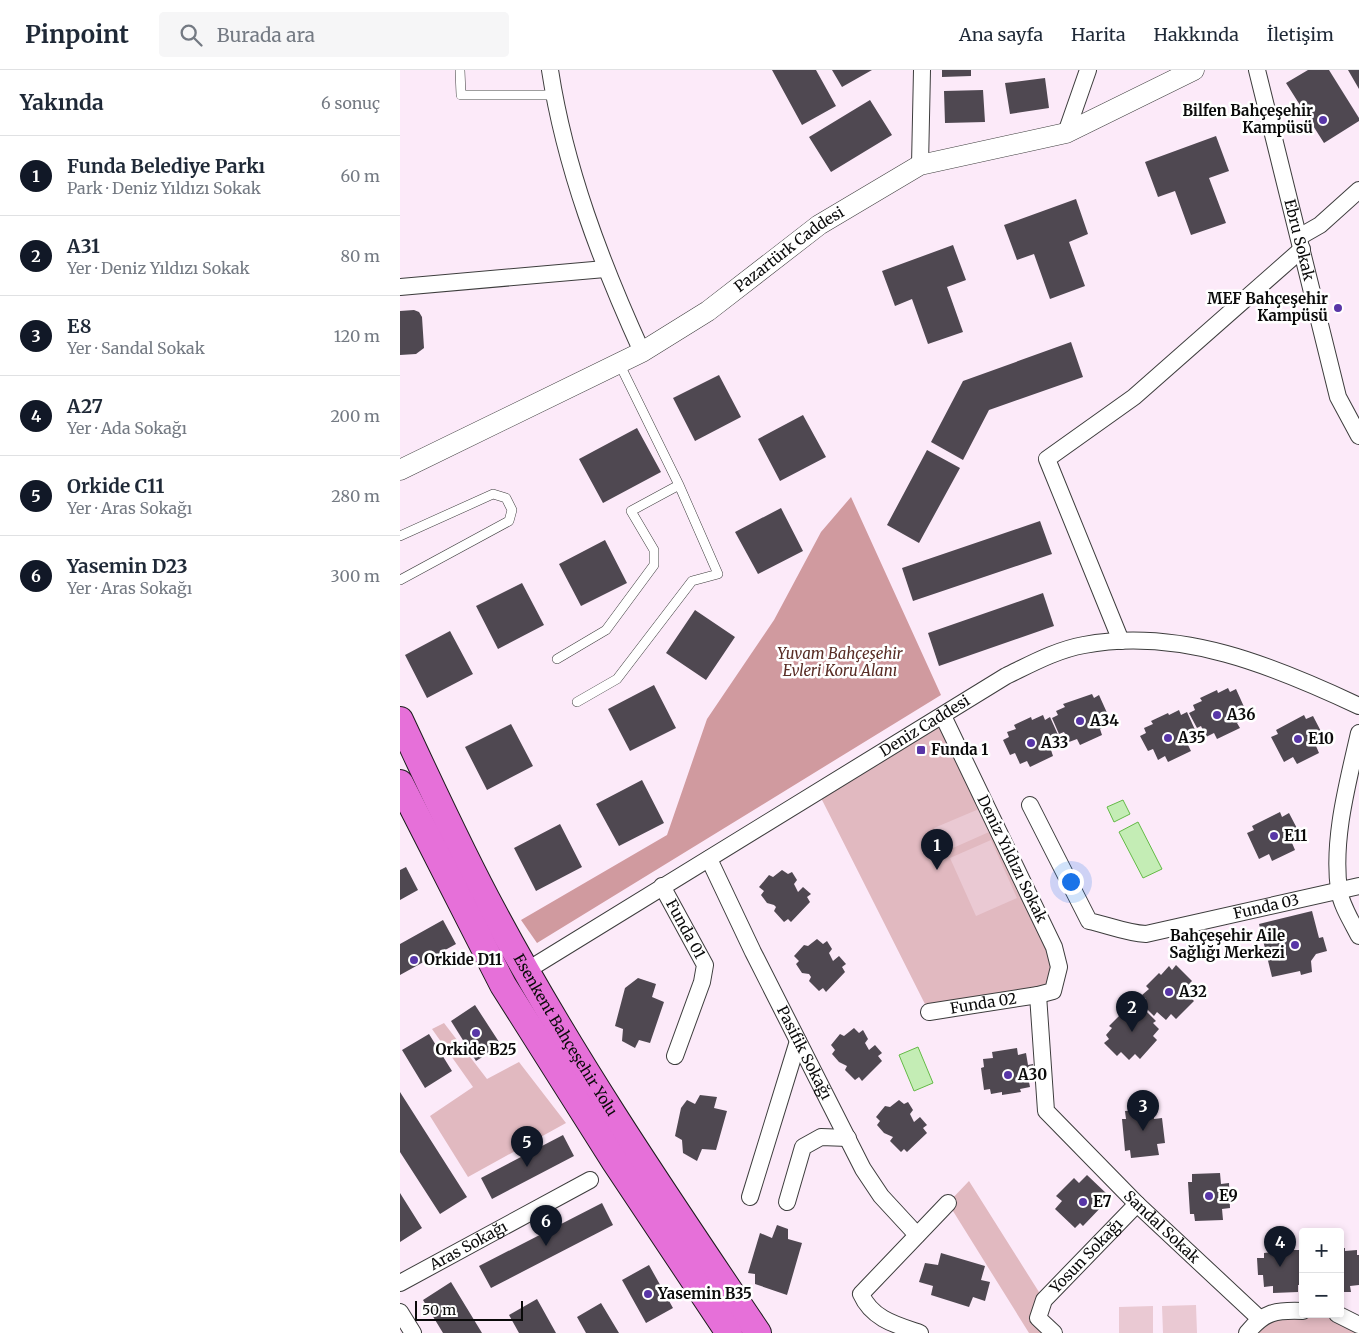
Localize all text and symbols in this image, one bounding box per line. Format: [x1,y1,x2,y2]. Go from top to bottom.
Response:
search box [159,12,509,57]
text: Pinpoint [25,19,129,50]
icon: search [177,21,205,49]
text: Burada ara [217,23,315,47]
text: Ana sayfa [959,23,1043,46]
text: Harita [1071,23,1126,46]
text: Hakkında [1154,23,1239,46]
text: İletişim [1267,23,1334,46]
text: Yakında [20,89,104,116]
text: 6 sonuç [321,93,380,113]
place label: Bilfen Bahçeşehir Kampüsü [1182,101,1313,137]
marker: Bilfen Bahçeşehir Kampüsü [1317,114,1329,126]
text: Funda Belediye Parkı [67,154,265,178]
text: 1 [32,166,40,186]
text: 60 m [340,166,380,186]
text: Park · Deniz Yıldızı Sokak [67,178,261,198]
street label: Ebru Sokak [1280,197,1319,283]
street label: Pazartürk Caddesi [730,202,847,296]
text: A31 [67,234,100,258]
text: 2 [31,246,41,266]
text: 80 m [341,246,380,266]
text: Yer · Deniz Yıldızı Sokak [67,258,250,278]
place label: MEF Bahçeşehir Kampüsü [1207,289,1328,325]
marker: MEF Bahçeşehir Kampüsü [1332,302,1344,314]
text: E8 [67,314,91,338]
text: 3 [31,326,41,346]
text: 120 m [334,326,380,346]
text: Yer · Sandal Sokak [67,338,205,358]
text: A27 [67,394,103,418]
text: 4 [31,406,41,426]
text: 200 m [330,406,380,426]
text: Yer · Ada Sokağı [67,418,187,438]
text: Orkide C11 [67,474,164,498]
text: 5 [31,486,41,506]
text: 280 m [331,486,380,506]
text: Yer · Aras Sokağı [67,498,192,518]
text: Yasemin D23 [67,554,188,578]
text: 6 [31,566,41,586]
text: 300 m [331,566,380,586]
text: Yer · Aras Sokağı [67,578,192,598]
park label: Yuvam Bahçeşehir Evleri Koru Alanı [777,644,904,680]
street label: Deniz Caddesi [876,691,973,760]
place label: A36 [1226,705,1256,724]
marker: A36 [1211,709,1223,721]
place label: A34 [1089,711,1119,730]
marker: A34 [1074,715,1086,727]
place label: A35 [1177,728,1206,747]
place label: E10 [1308,729,1334,748]
marker: A35 [1162,732,1174,744]
place label: A33 [1040,733,1068,752]
marker: E10 [1292,733,1304,745]
marker: A33 [1025,737,1037,749]
place label: Funda 1 [931,740,988,759]
marker: Funda 1 [915,744,927,756]
street label: Deniz Yıldızı Sokak [973,792,1052,926]
place label: E11 [1284,826,1307,845]
pin: 1 [921,829,953,870]
marker: E11 [1268,830,1280,842]
your location [1058,869,1084,895]
street label: Funda 03 [1232,890,1301,923]
street label: Funda 01 [662,896,710,962]
place label: Bahçeşehir Aile Sağlığı Merkezi [1169,926,1285,962]
marker: Bahçeşehir Aile Sağlığı Merkezi [1289,939,1301,951]
place label: Orkide D11 [424,950,502,969]
street label: Esenkent Bahçeşehir Yolu [509,950,622,1119]
marker: Orkide D11 [408,954,420,966]
place label: A32 [1178,982,1207,1001]
marker: A32 [1163,986,1175,998]
street label: Funda 02 [949,988,1018,1018]
pin: 2 [1116,991,1148,1032]
street label: Pasifik Sokağı [773,1003,836,1103]
marker: Orkide B25 [470,1027,482,1039]
place label: Orkide B25 [435,1040,517,1059]
place label: A30 [1017,1065,1047,1084]
marker: A30 [1002,1069,1014,1081]
pin: 3 [1127,1090,1159,1131]
pin: 5 [511,1126,543,1167]
street label: Sandal Sokak [1120,1186,1204,1267]
place label: E9 [1219,1186,1238,1205]
marker: E9 [1203,1190,1215,1202]
place label: E7 [1093,1192,1112,1211]
marker: E7 [1077,1196,1089,1208]
pin: 6 [530,1205,562,1246]
street label: Yosun Sokağı [1045,1214,1127,1298]
street label: Aras Sokağı [425,1217,511,1275]
pin: 4 [1264,1226,1296,1267]
map controls [1299,1228,1344,1318]
button: + [1299,1228,1344,1273]
button: − [1299,1273,1344,1318]
place label: Yasemin B35 [657,1284,752,1303]
marker: Yasemin B35 [642,1288,654,1300]
scale bar [415,1298,522,1321]
text: 50 m [422,1301,456,1319]

